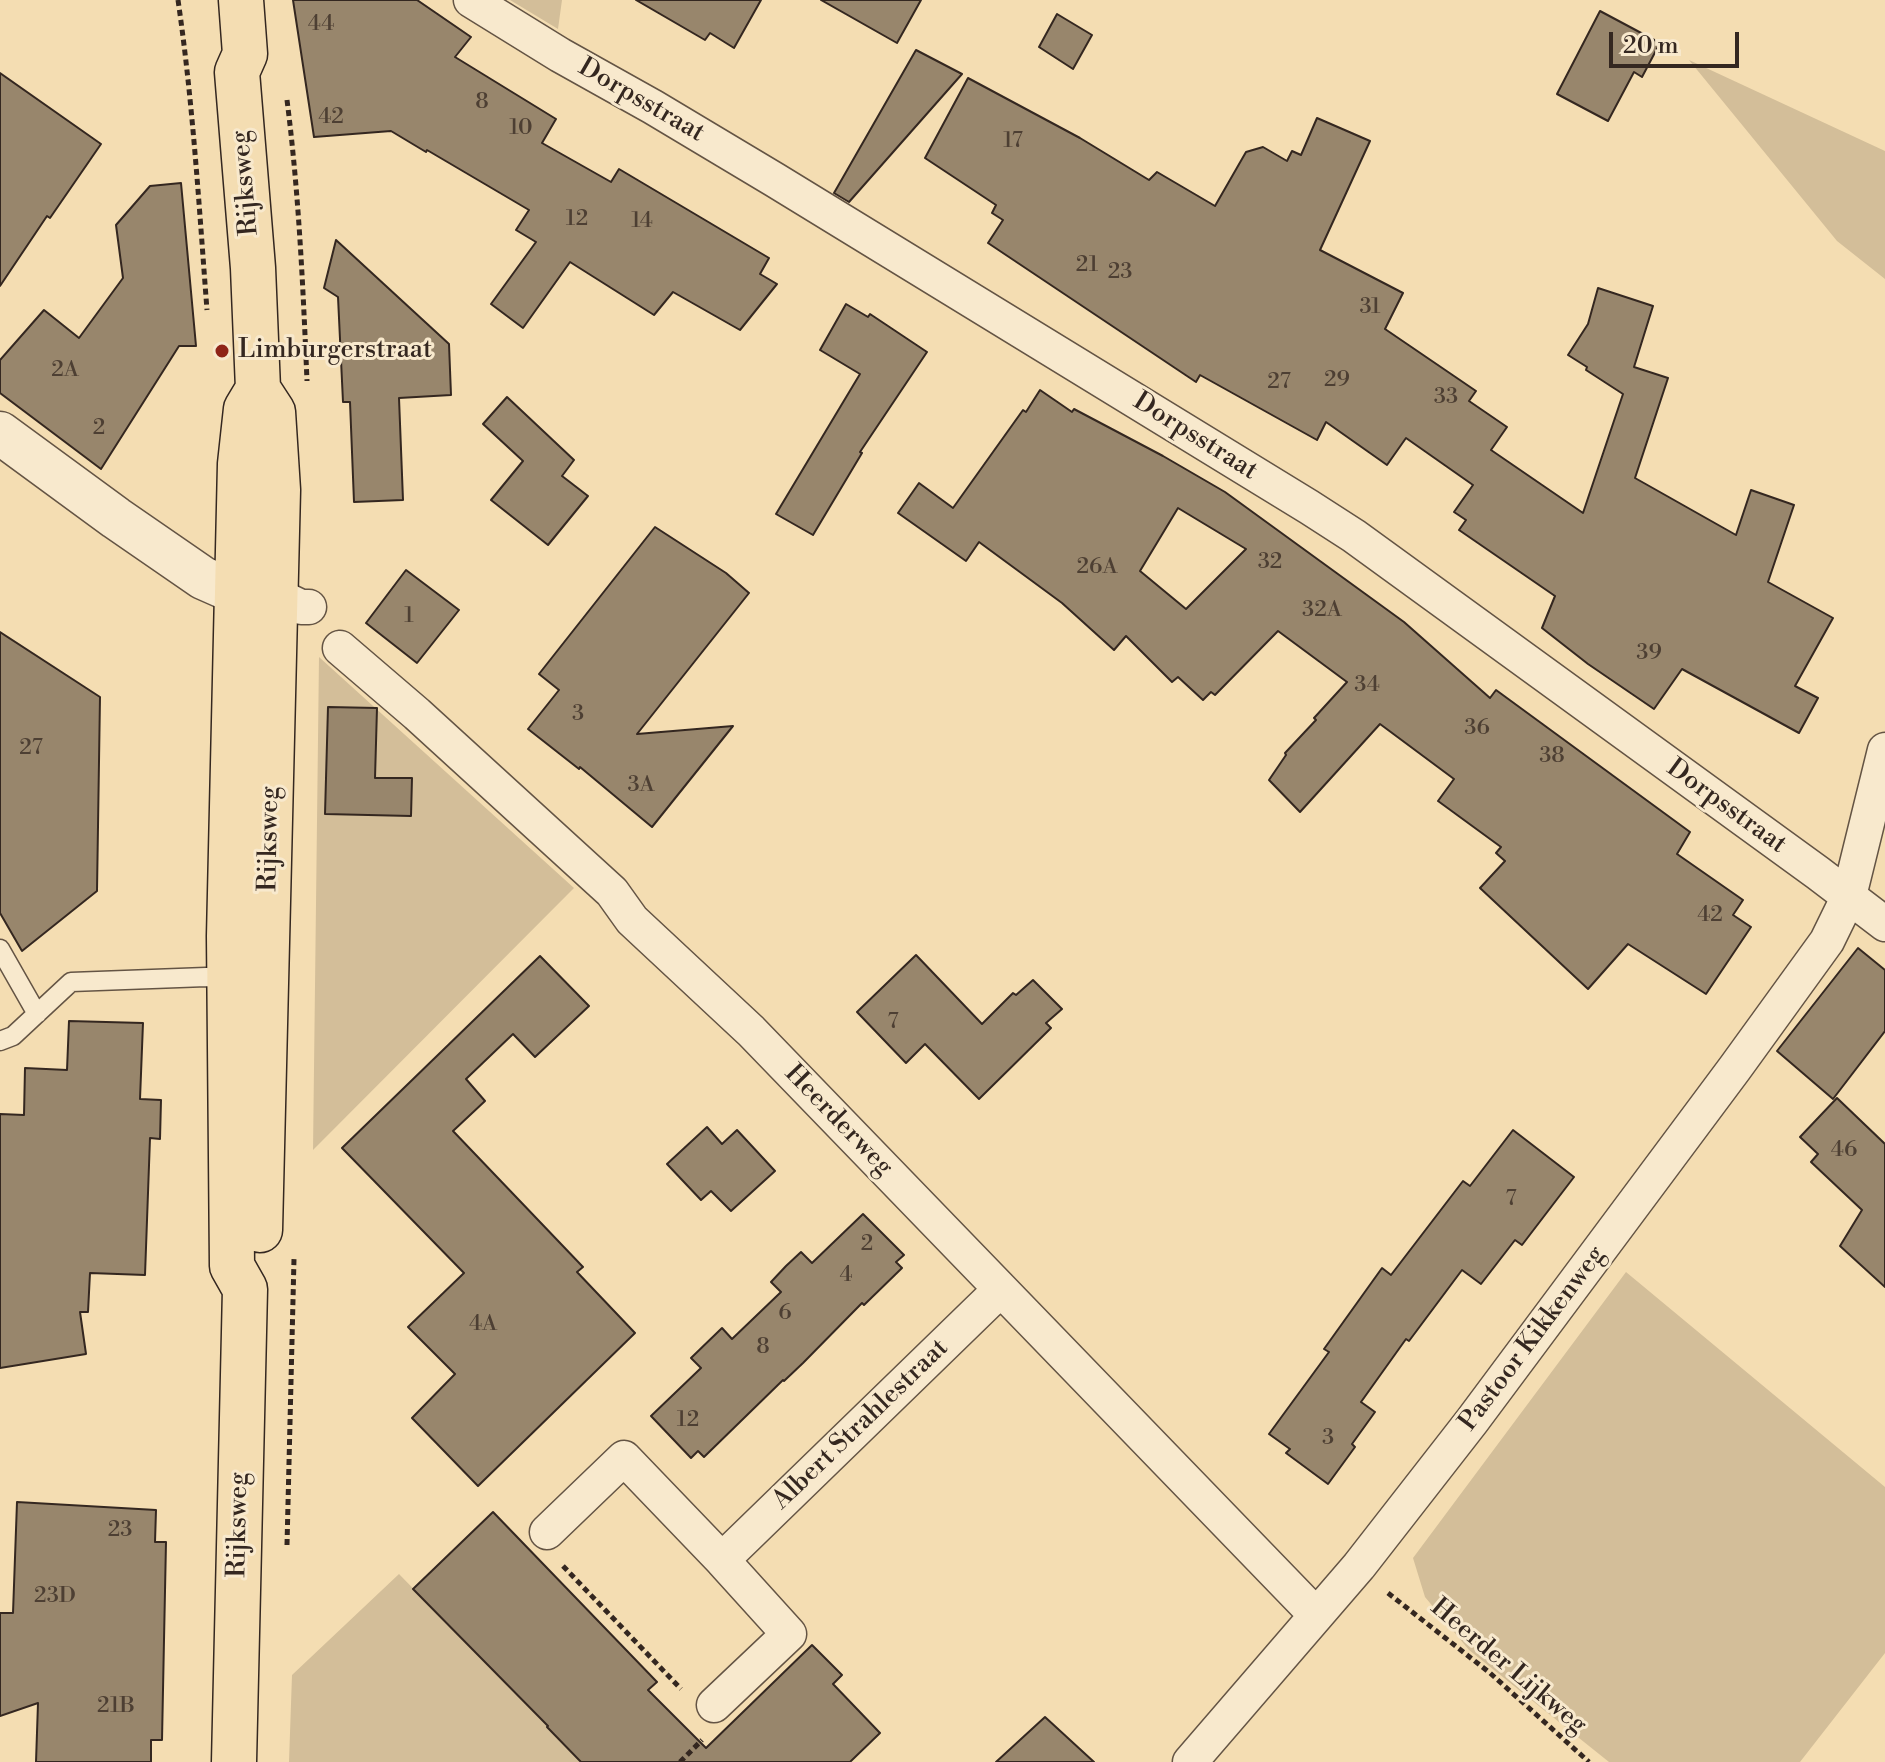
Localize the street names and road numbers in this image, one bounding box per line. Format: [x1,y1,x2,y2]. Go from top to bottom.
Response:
street label: Dorpsstraat [572,52,710,150]
street label: Rijksweg [226,129,266,237]
street label: Dorpsstraat [1127,387,1263,487]
street label: Dorpsstraat [1660,753,1792,861]
street label: Rijksweg [253,786,287,892]
street label: Heerderweg [777,1059,899,1183]
street label: Pastoor Kikkenweg [1453,1240,1613,1438]
street label: Albert Strahlestraat [767,1333,955,1517]
street label: Rijksweg [222,1472,256,1578]
street label: Heerder Lijkweg [1424,1593,1592,1741]

